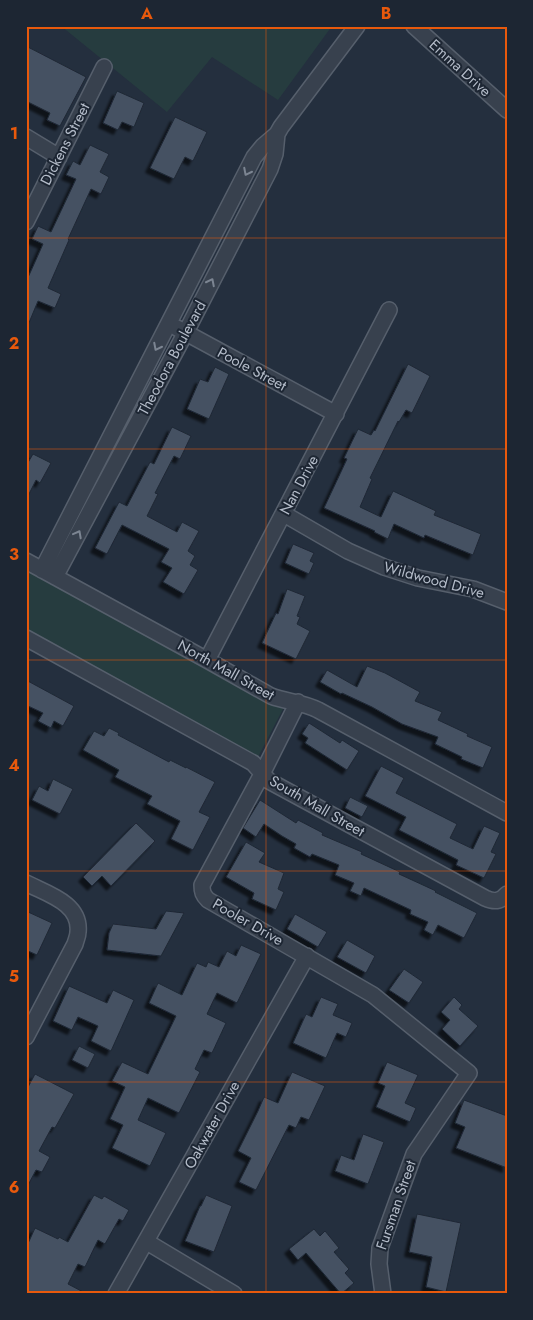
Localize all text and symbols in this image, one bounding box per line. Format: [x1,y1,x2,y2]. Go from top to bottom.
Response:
text: A [140,2,153,25]
text: B [381,2,391,25]
street label: Emma Drive [424,34,496,102]
street label: Dickens Street [35,99,95,189]
text: 1 [10,122,18,145]
one-way arrow [243,166,253,175]
one-way arrow [205,279,215,288]
street label: Theodora Boulevard [132,297,212,419]
text: 2 [9,332,19,355]
one-way arrow [153,342,163,351]
street label: Poole Street [213,342,291,397]
street label: Nan Drive [274,451,324,519]
one-way arrow [72,530,82,539]
text: 3 [9,543,19,566]
street label: Wildwood Drive [381,556,487,604]
street label: North Mall Street [174,634,279,706]
text: 4 [8,754,20,777]
street label: South Mall Street [265,770,369,842]
street label: Pooler Drive [209,893,288,951]
text: 5 [9,965,19,988]
street label: Oakwater Drive [179,1077,245,1173]
street label: Fursman Street [370,1157,422,1253]
text: 6 [9,1176,19,1199]

